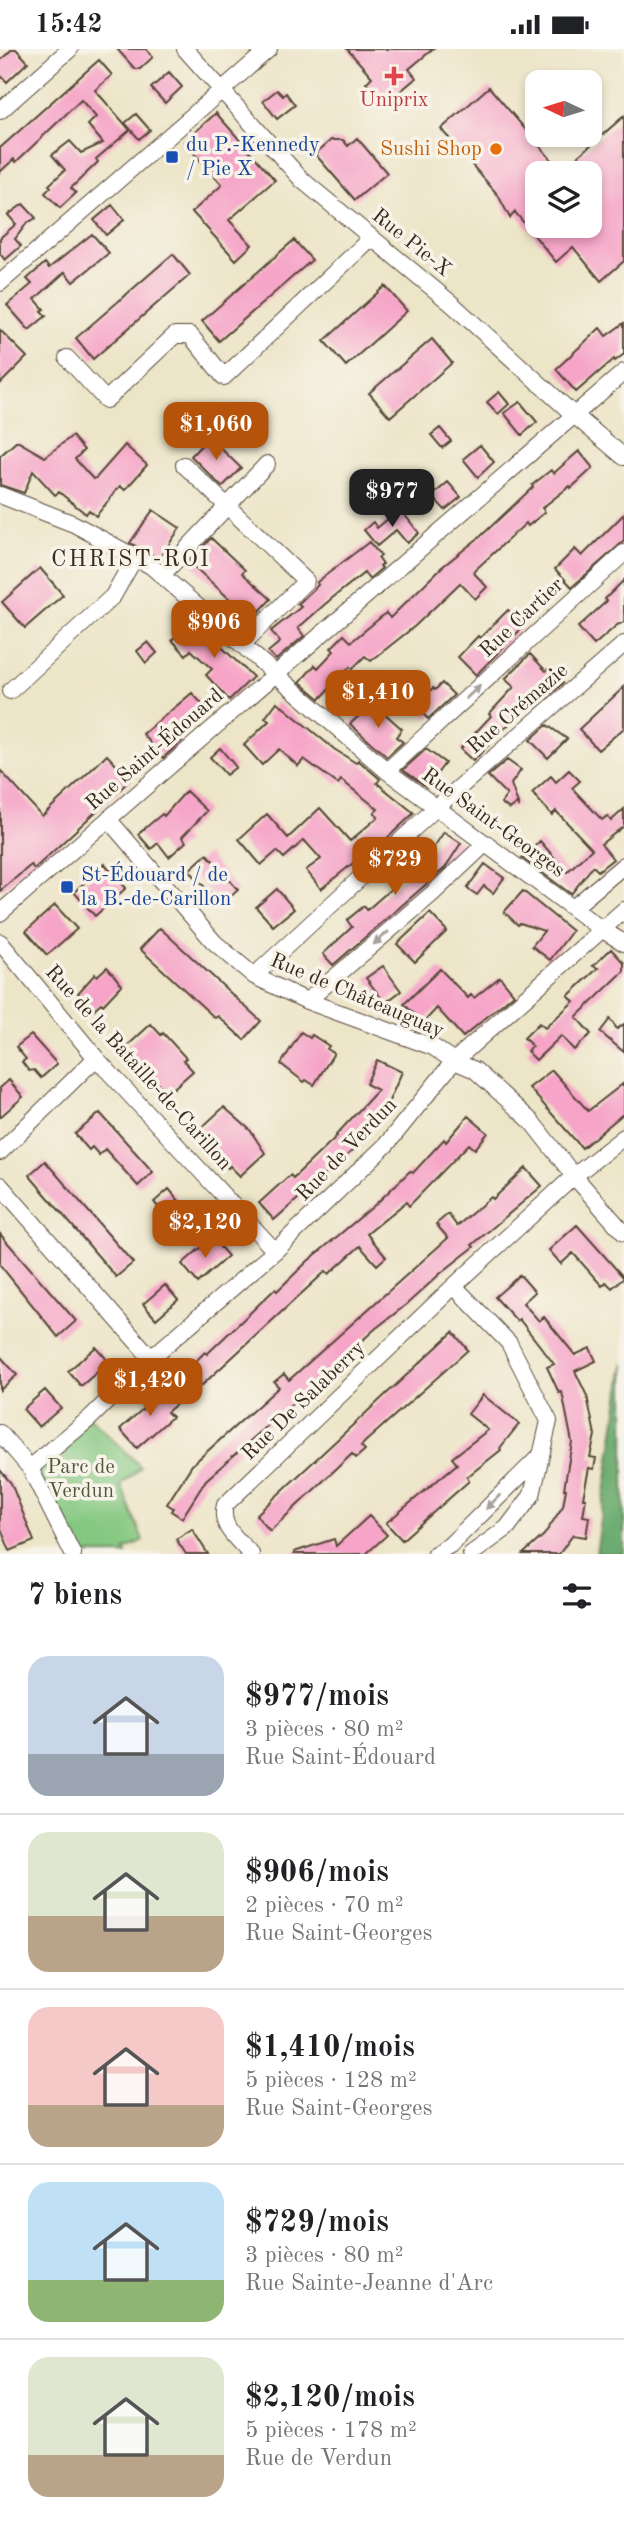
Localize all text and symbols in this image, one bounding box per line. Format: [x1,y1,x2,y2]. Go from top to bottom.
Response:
text: 15:42 [35,12,103,38]
marker: Uniprix [386,68,402,84]
north arrow [525,70,602,147]
map controls [525,70,602,238]
place label: Uniprix [359,90,429,111]
place label: du P.-Kennedy / Pie X [186,135,320,180]
place label: Sushi Shop [380,139,482,160]
marker: Sushi Shop [488,141,504,157]
marker: du P.-Kennedy / Pie X [164,149,180,165]
button: layers [525,161,602,238]
street label: Rue Pie-X [368,205,455,281]
pin: $1,060 [159,403,273,462]
text: $1,060 [179,413,253,436]
pin: $977 [351,469,433,529]
text: $977 [365,480,419,503]
district label: CHRIST-ROI [51,548,211,571]
street label: Rue Cartier [476,574,568,662]
pin: $906 [173,601,255,660]
text: $906 [187,611,241,634]
street label: Rue Crémazie [464,660,572,758]
pin: $1,410 [321,671,435,730]
text: $1,410 [341,681,415,704]
street label: Rue Saint-Édouard [80,682,228,815]
one-way arrow [464,684,481,700]
street label: Rue Saint-Georges [418,764,568,882]
pin: $729 [354,837,436,897]
text: $729 [368,848,422,871]
place label: St-Édouard / de la B.-de-Carillon [81,861,231,910]
marker: St-Édouard / de la B.-de-Carillon [59,879,75,895]
one-way arrow [372,930,389,945]
street label: Rue de Châteauguay [267,950,447,1042]
street label: Rue de la Bataille-de-Carillon [41,962,235,1174]
street label: Rue de Verdun [293,1094,401,1206]
pin: $2,120 [148,1201,262,1260]
text: $2,120 [168,1211,242,1234]
street label: Rue De Salaberry [238,1337,370,1465]
pin: $1,420 [93,1359,207,1418]
text: $1,420 [113,1369,187,1392]
park label: Parc de Verdun [47,1457,115,1502]
one-way arrow [486,1493,502,1510]
icon: filters [558,1577,596,1615]
text: 7 biens [28,1581,122,1611]
text: $977/mois [245,1682,389,1712]
icon: home [84,1684,168,1768]
text: 3 pièces · 80 m² [245,1718,404,1741]
text: Rue Saint-Édouard [245,1746,436,1769]
text: $906/mois [245,1858,389,1888]
icon: home [84,1860,168,1944]
text: 2 pièces · 70 m² [245,1894,404,1917]
text: Rue Saint-Georges [245,1922,433,1945]
text: $1,410/mois [245,2033,415,2063]
icon: home [84,2035,168,2119]
text: 5 pièces · 128 m² [245,2069,417,2092]
text: Rue Saint-Georges [245,2097,433,2120]
text: $729/mois [245,2208,389,2238]
icon: home [84,2210,168,2294]
text: 3 pièces · 80 m² [245,2244,404,2267]
text: Rue Sainte-Jeanne d'Arc [245,2272,493,2295]
text: $2,120/mois [245,2383,415,2413]
icon: home [84,2385,168,2469]
text: 5 pièces · 178 m² [245,2419,417,2442]
text: Rue de Verdun [245,2447,392,2470]

